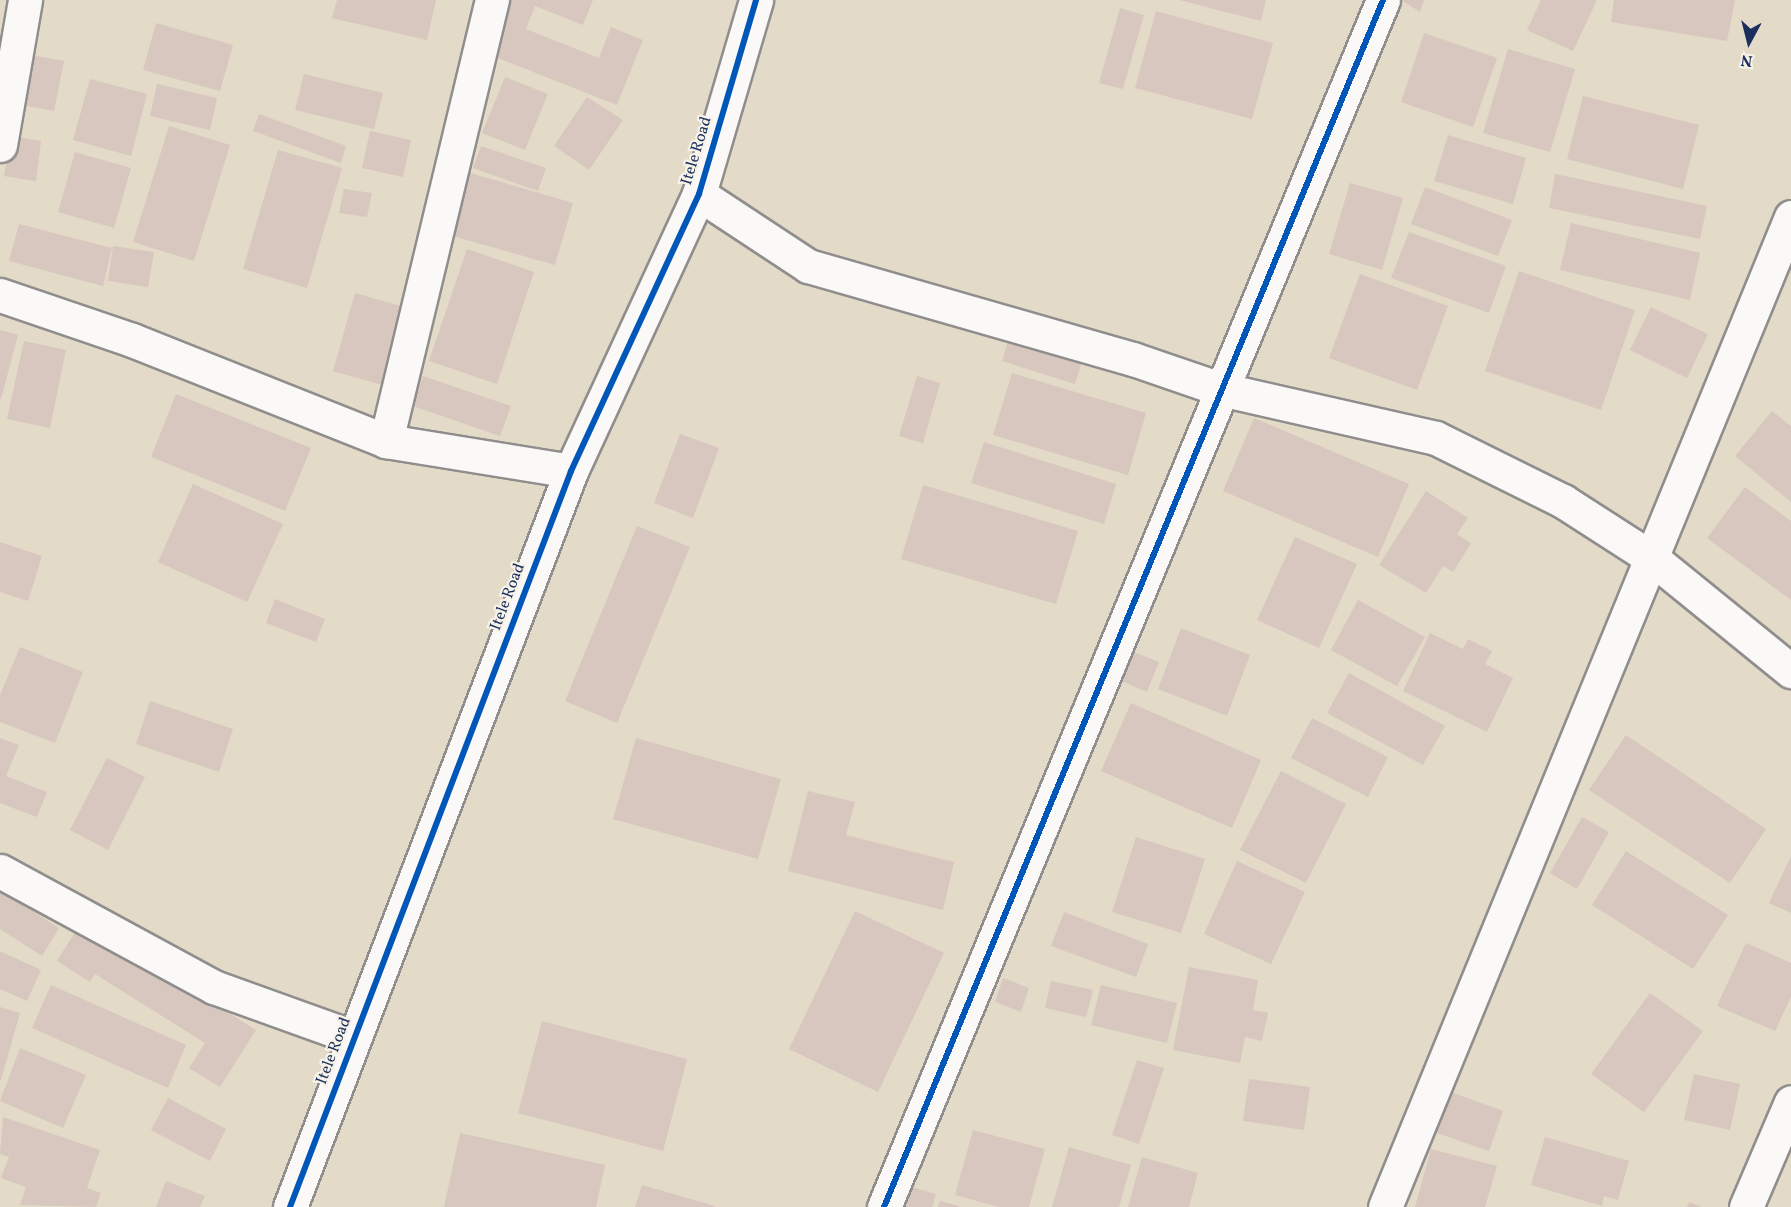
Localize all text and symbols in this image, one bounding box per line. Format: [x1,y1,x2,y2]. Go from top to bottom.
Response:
north arrow [1719,12,1779,72]
text: N [1740,48,1754,71]
street label: Itele Road [678,115,716,187]
street label: Itele Road [486,561,530,633]
street label: Itele Road [312,1015,356,1087]

